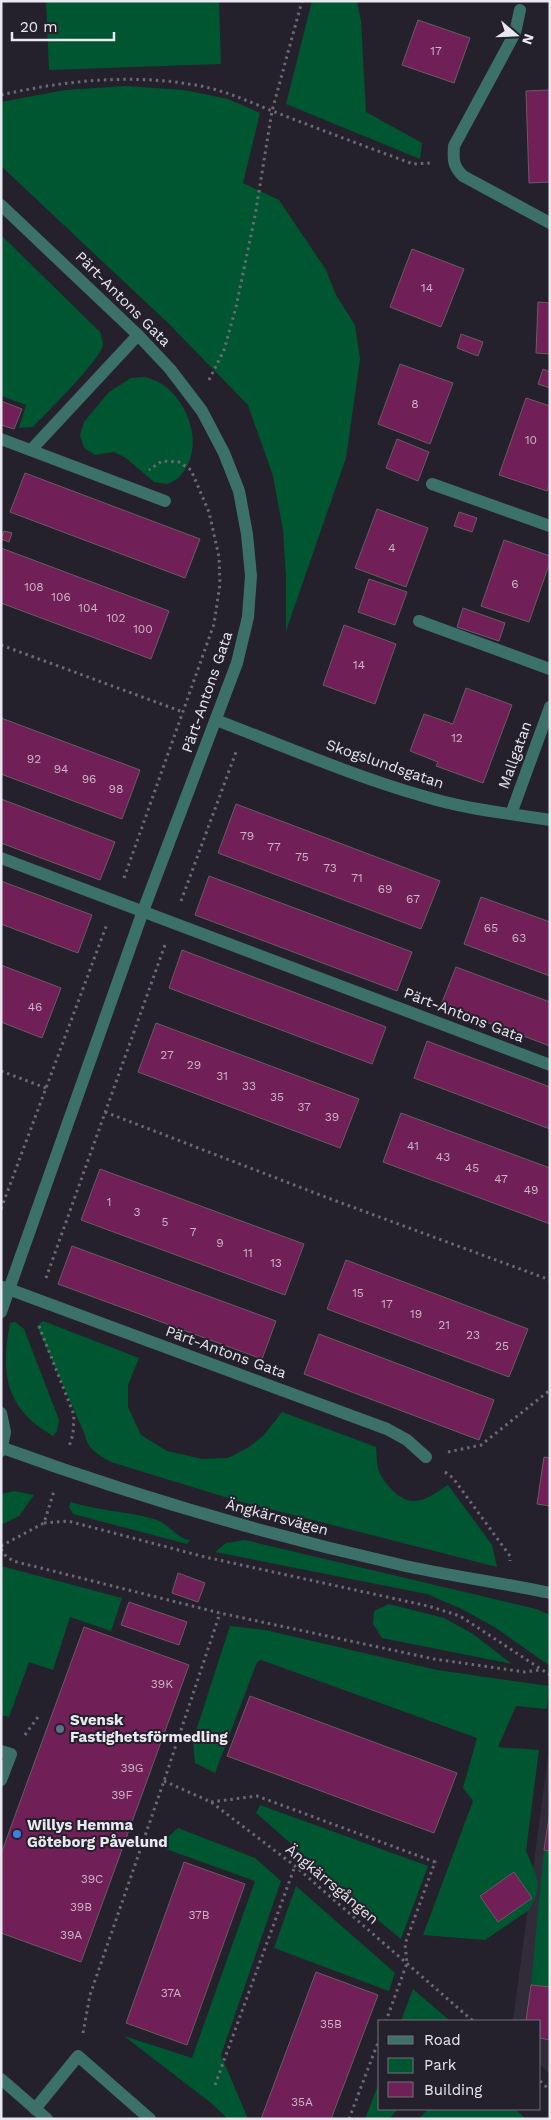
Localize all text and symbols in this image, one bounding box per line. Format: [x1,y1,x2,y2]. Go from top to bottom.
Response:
scale bar [12,10,115,42]
north arrow [491,10,541,60]
text: 20 m [20,18,58,36]
text: N [519,32,538,47]
house number: 17 [430,44,442,58]
street label: Pärt-Antons Gata [72,248,175,351]
house number: 14 [421,281,433,295]
house number: 8 [411,397,419,411]
house number: 10 [525,433,537,447]
house number: 4 [388,541,396,555]
house number: 6 [511,577,519,591]
house number: 108 [24,580,44,594]
house number: 106 [51,590,71,604]
house number: 104 [78,601,98,615]
house number: 102 [106,611,126,625]
house number: 100 [133,622,153,636]
street label: Pärt-Antons Gata [178,628,236,755]
house number: 14 [353,658,365,672]
street label: Mallgatan [494,719,536,791]
house number: 12 [451,731,463,745]
street label: Skogslundsgatan [324,735,446,793]
house number: 92 [27,752,41,766]
house number: 94 [54,762,68,776]
house number: 96 [82,772,96,786]
house number: 98 [109,782,123,796]
house number: 79 [240,829,254,843]
house number: 77 [267,840,281,854]
house number: 75 [295,850,309,864]
house number: 73 [323,861,337,875]
house number: 71 [351,871,363,885]
house number: 69 [378,882,392,896]
house number: 67 [406,892,420,906]
house number: 65 [484,921,498,935]
house number: 63 [512,931,526,945]
street label: Pärt-Antons Gata [401,984,527,1046]
house number: 46 [28,1000,42,1014]
house number: 27 [160,1048,174,1062]
house number: 29 [187,1058,201,1072]
house number: 31 [216,1069,228,1083]
house number: 33 [242,1079,256,1093]
house number: 35 [270,1090,284,1104]
house number: 37 [297,1100,311,1114]
house number: 39 [325,1110,339,1124]
house number: 41 [407,1139,419,1153]
house number: 43 [436,1150,450,1164]
house number: 45 [465,1161,479,1175]
house number: 47 [494,1172,508,1186]
house number: 49 [524,1183,538,1197]
house number: 1 [107,1195,111,1209]
house number: 3 [134,1205,141,1219]
house number: 5 [162,1215,169,1229]
house number: 7 [190,1225,197,1239]
house number: 9 [216,1236,224,1250]
house number: 11 [243,1246,253,1260]
house number: 13 [270,1256,282,1270]
house number: 15 [352,1286,364,1300]
house number: 17 [381,1297,393,1311]
house number: 19 [410,1307,422,1321]
house number: 21 [438,1318,450,1332]
street label: Pärt-Antons Gata [163,1322,289,1382]
house number: 23 [466,1328,480,1342]
house number: 25 [495,1339,509,1353]
street label: Ängkärrsvägen [224,1495,330,1539]
house number: 39K [151,1677,173,1691]
place label: Svensk Fastighetsförmedling [70,1711,228,1746]
marker: Svensk Fastighetsförmedling [54,1723,66,1735]
house number: 39G [120,1761,144,1775]
house number: 39F [111,1788,133,1802]
place label: Willys Hemma Göteborg Påvelund [27,1816,168,1851]
marker: Willys Hemma Göteborg Påvelund [11,1828,23,1840]
street label: Ängkärrsgången [282,1840,382,1928]
house number: 39C [81,1872,103,1886]
house number: 39B [70,1900,92,1914]
house number: 37B [188,1908,210,1922]
house number: 39A [60,1928,82,1942]
house number: 37A [161,1986,181,2000]
house number: 35B [320,2017,342,2031]
legend [378,2020,541,2110]
text: Road [424,2031,461,2049]
text: Park [424,2056,457,2074]
text: Building [424,2081,482,2099]
house number: 35A [291,2095,313,2109]

